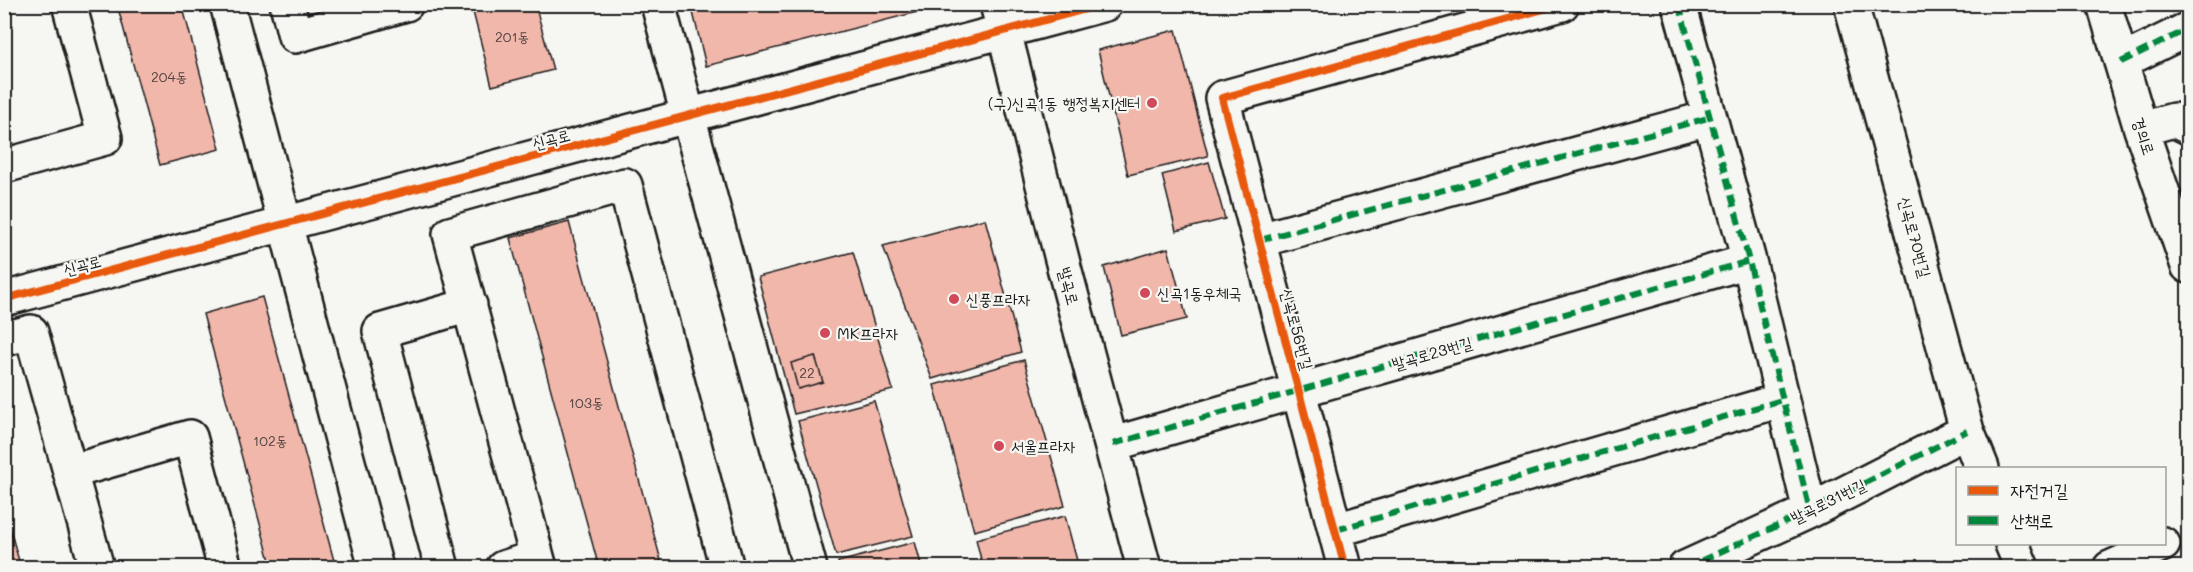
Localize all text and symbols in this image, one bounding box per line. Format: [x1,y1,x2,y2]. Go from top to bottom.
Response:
house number: 201동 [495,27,529,46]
house number: 204동 [151,67,187,86]
place label: (구)신곡1동 행정복지센터 [988,92,1140,113]
marker: (구)신곡1동 행정복지센터 [1145,96,1159,110]
street label: 경의로 [2129,114,2160,157]
street label: 신곡로 [529,123,572,154]
street label: 신곡로70번길 [1895,194,1936,280]
street label: 신곡로 [60,249,103,280]
street label: 발곡로 [1054,264,1085,307]
place label: 신곡1동우체국 [1157,282,1242,303]
marker: 신곡1동우체국 [1138,286,1152,300]
street label: 신곡로56번길 [1277,286,1318,372]
place label: 신풍프라자 [966,288,1031,309]
marker: 신풍프라자 [947,292,961,306]
place label: MK프라자 [837,322,898,343]
marker: MK프라자 [818,326,832,340]
street label: 발곡로23번길 [1389,331,1475,374]
house number: 22 [799,363,815,382]
house number: 103동 [569,393,603,412]
house number: 102동 [253,431,287,450]
place label: 서울프라자 [1011,435,1076,456]
marker: 서울프라자 [992,439,1006,453]
legend [1956,467,2166,545]
street label: 발곡로31번길 [1787,473,1869,528]
text: 자전거길 [2010,478,2068,502]
text: 산책로 [2010,508,2053,532]

